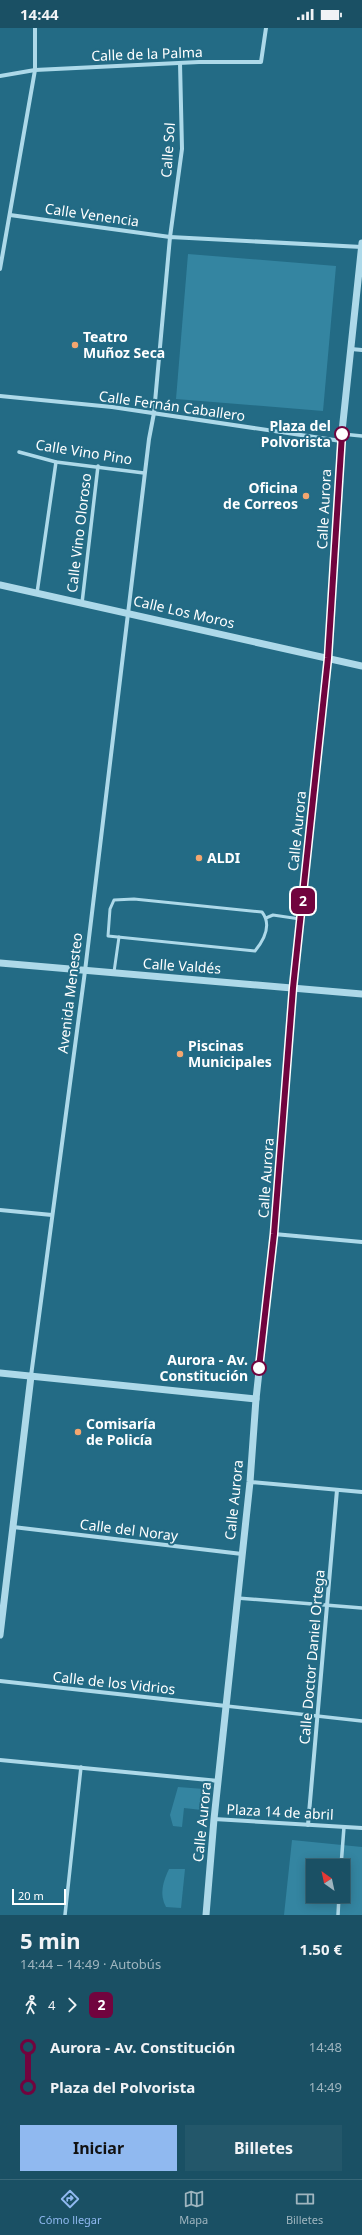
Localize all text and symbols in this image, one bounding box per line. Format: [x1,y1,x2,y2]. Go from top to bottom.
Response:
text: 14:44 [20,4,59,24]
street label: Calle de la Palma [91,42,203,65]
street label: Calle Sol [156,122,179,178]
street label: Calle Venencia [44,198,140,231]
place label: Teatro Muñoz Seca [83,327,165,362]
marker: Teatro Muñoz Seca [70,340,80,350]
street label: Calle Fernán Caballero [98,386,246,425]
place label: Plaza del Polvorista [261,416,331,451]
marker: Plaza del Polvorista [334,426,350,442]
street label: Calle Vino Pino [34,435,134,469]
street label: Calle Aurora [312,468,335,550]
street label: Calle Vino Oloroso [62,472,95,594]
place label: Oficina de Correos [223,478,298,513]
marker: Oficina de Correos [301,491,311,501]
street label: Calle Los Moros [132,591,237,632]
street label: Calle Aurora [283,790,310,872]
place label: ALDI [207,848,240,867]
marker: ALDI [194,853,204,863]
line badge: 2 [290,888,316,914]
text: 2 [299,891,307,910]
street label: Avenida Menesteo [53,931,86,1054]
street label: Calle Valdés [142,953,222,978]
place label: Piscinas Municipales [188,1036,272,1071]
marker: Piscinas Municipales [175,1049,185,1059]
street label: Calle Aurora [253,1137,278,1219]
place label: Aurora - Av. Constitución [159,1350,248,1385]
marker: Aurora - Av. Constitución [251,1360,267,1376]
place label: Comisaría de Policía [86,1414,156,1449]
marker: Comisaría de Policía [73,1427,83,1437]
street label: Calle Aurora [220,1459,247,1541]
street label: Calle del Noray [79,1514,180,1545]
street label: Calle Doctor Daniel Ortega [294,1569,329,1745]
street label: Calle de los Vidrios [52,1667,177,1698]
street label: Calle Aurora [188,1781,215,1863]
street label: Plaza 14 de abril [226,1799,334,1824]
north arrow [306,1859,350,1903]
map controls [306,1859,350,1903]
scale bar [12,1887,66,1906]
text: 20 m [18,1888,44,1903]
text: 5 min [20,1925,81,1955]
text: 1.50 € [300,1939,342,1959]
text: 14:44 – 14:49 · Autobús [20,1955,161,1973]
icon: walk [20,1994,42,2016]
icon: forward [61,1994,83,2016]
text: 2 [97,1995,105,2014]
text: 4 [48,1996,55,2014]
text: Aurora - Av. Constitución [50,2037,235,2057]
text: 14:48 [309,2038,342,2056]
text: Plaza del Polvorista [50,2077,195,2097]
text: 14:49 [309,2078,342,2096]
button: Iniciar [20,2125,177,2171]
button: Billetes [185,2125,342,2171]
tab: Cómo llegar [39,2188,102,2227]
tab: Mapa [179,2188,208,2227]
tab: Billetes [286,2188,323,2227]

